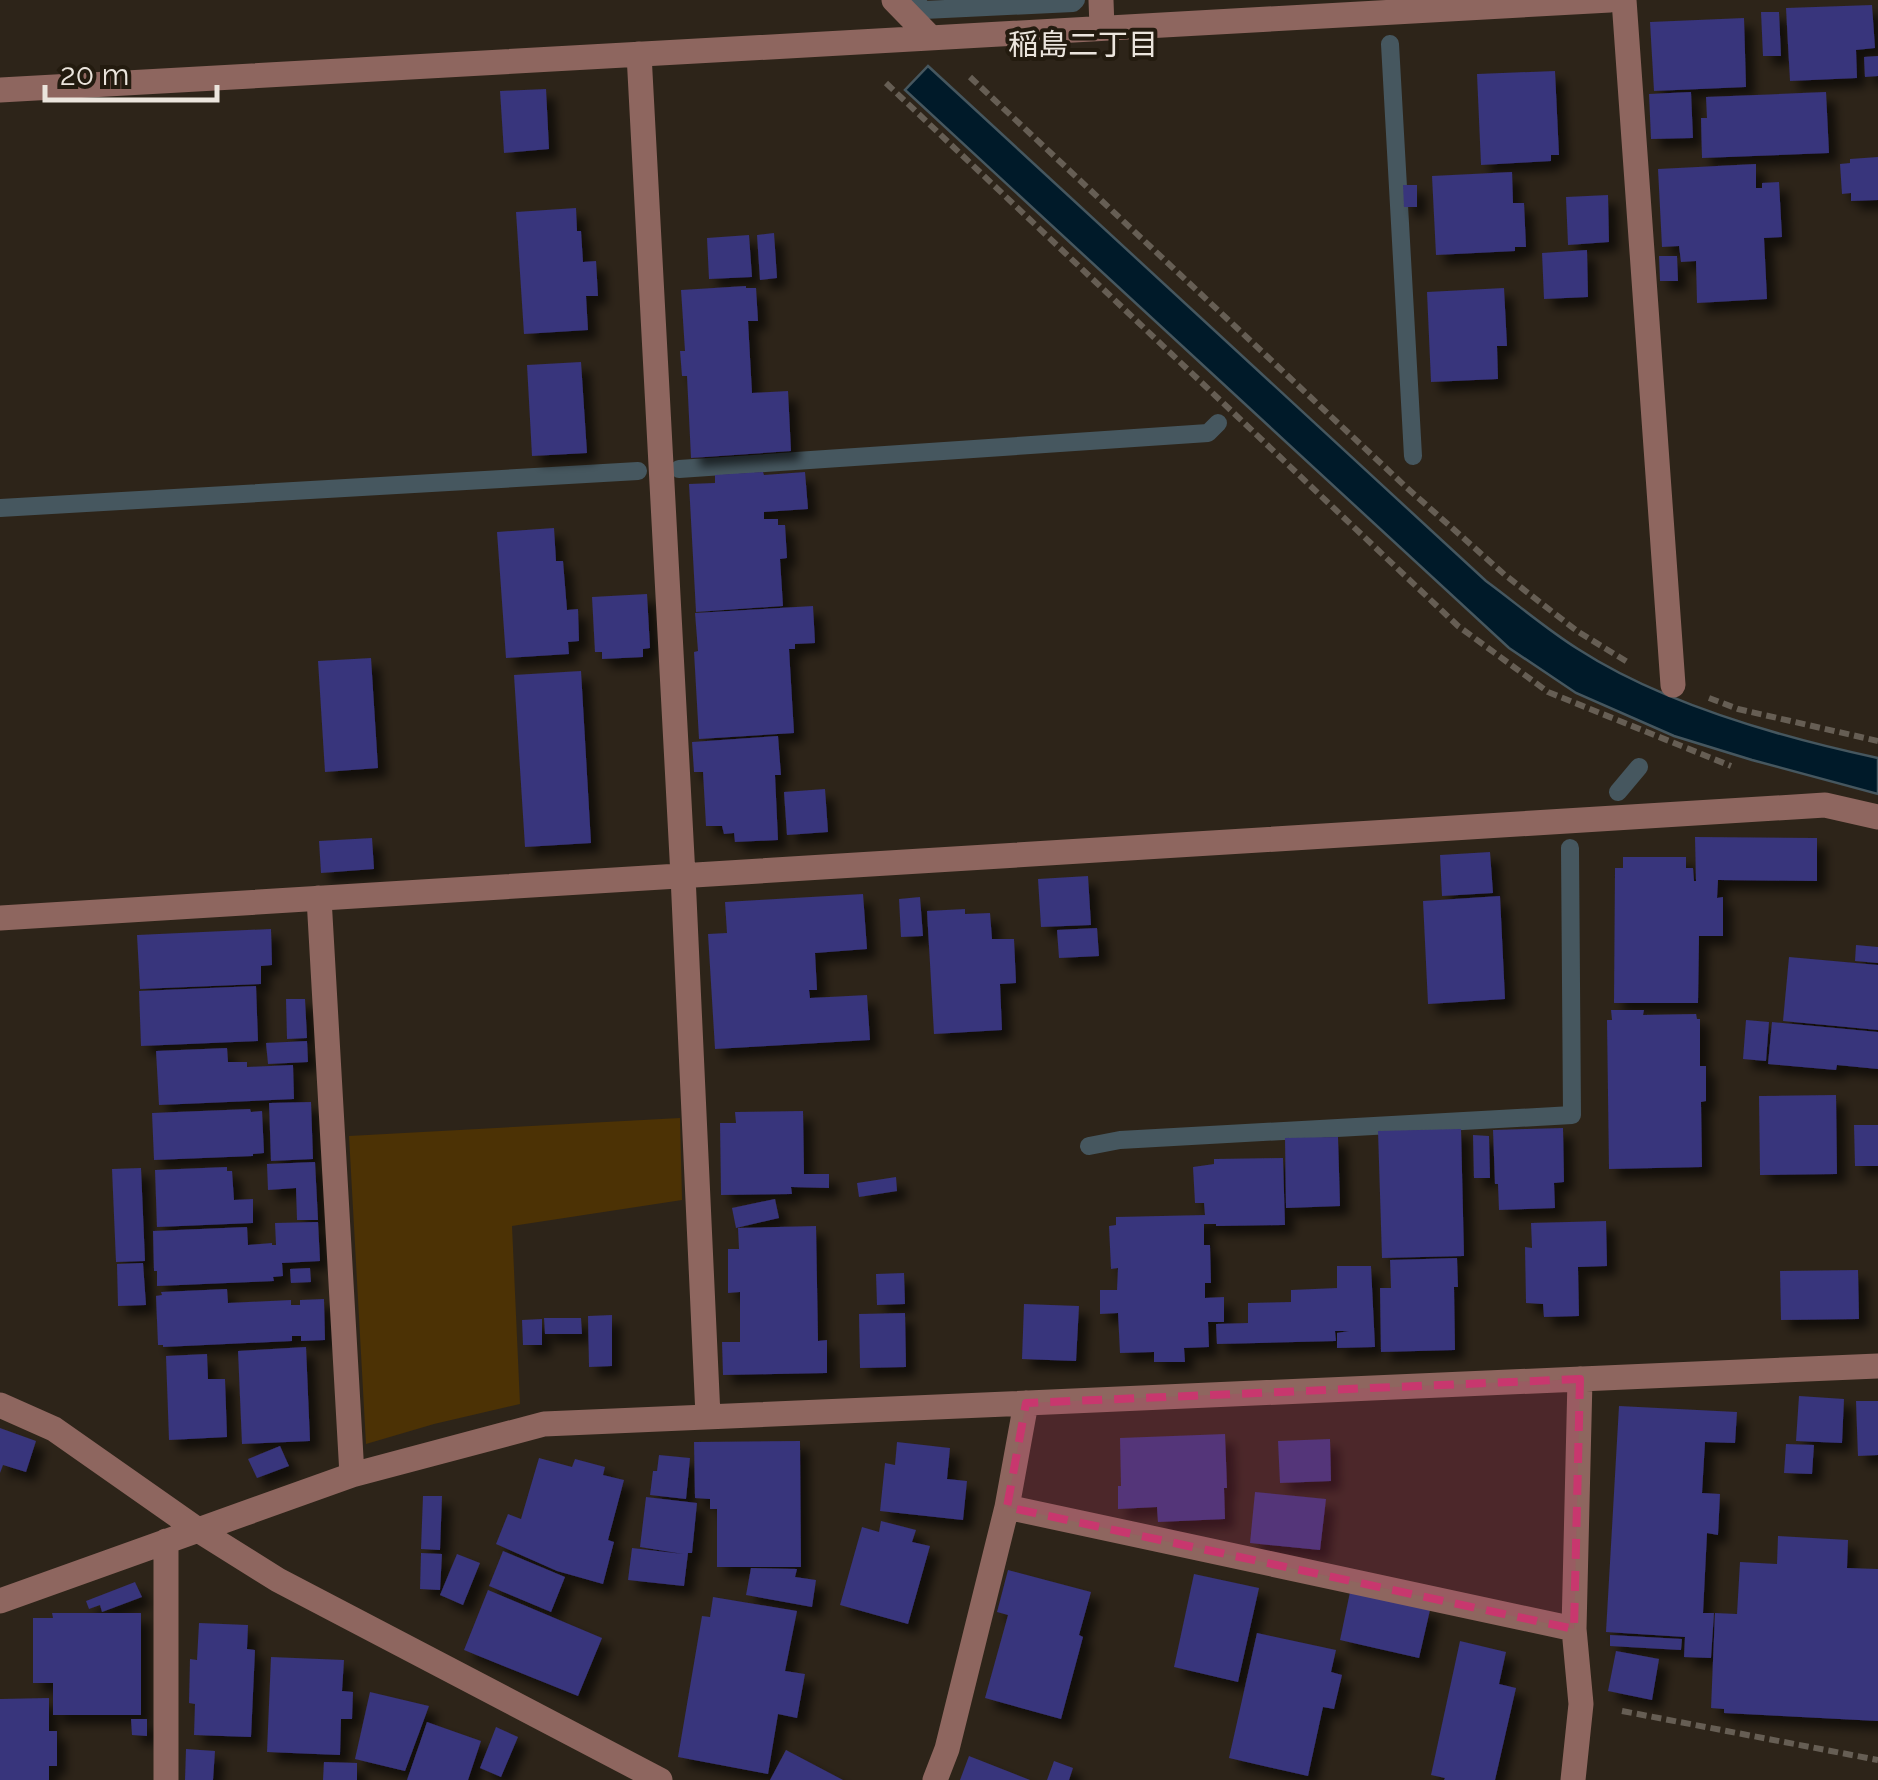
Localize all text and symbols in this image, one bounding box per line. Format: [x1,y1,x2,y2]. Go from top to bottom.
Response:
district label: 稲島二丁目 [1008,27,1158,62]
scale bar [45,40,218,102]
text: 20 m [60,57,129,92]

